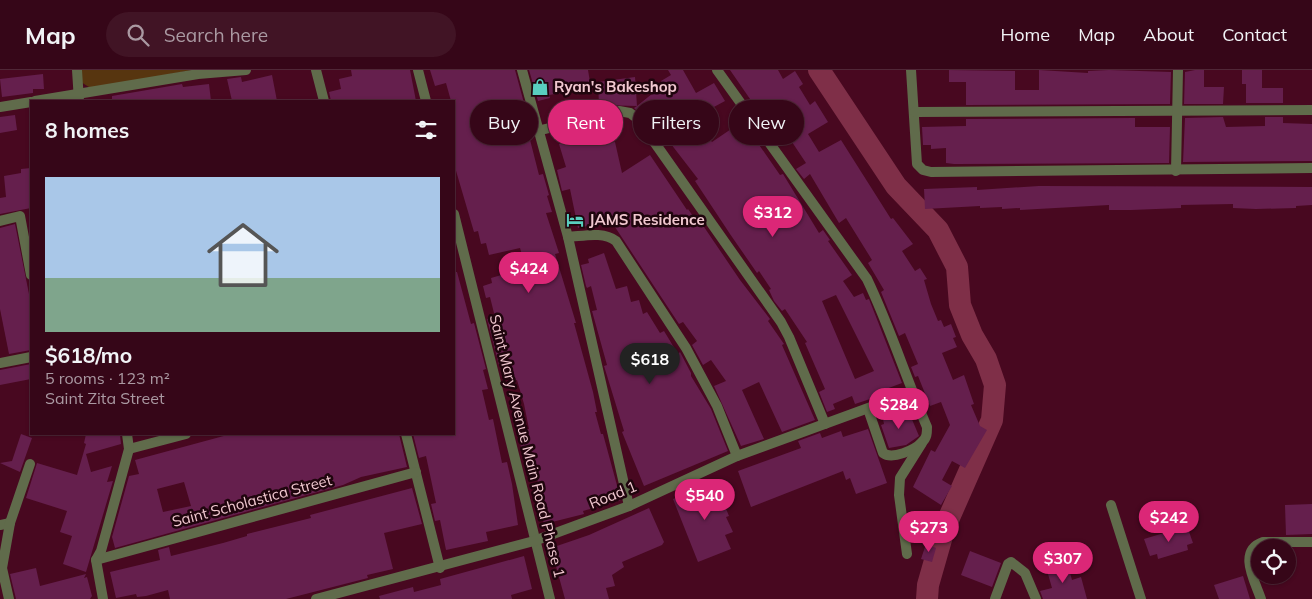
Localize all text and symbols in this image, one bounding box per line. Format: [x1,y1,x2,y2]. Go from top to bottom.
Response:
search box [106,12,456,57]
text: Map [25,20,76,50]
icon: search [124,21,152,49]
text: Search here [164,23,268,47]
text: Home [1000,23,1050,46]
text: Map [1078,23,1115,46]
text: About [1143,23,1194,46]
text: Contact [1222,23,1287,46]
shop icon: Ryan's Bakeshop [530,77,550,97]
place label: Ryan's Bakeshop [554,77,677,96]
chip: Buy [470,100,538,145]
chip: Rent [548,100,623,145]
chip: Filters [633,100,719,145]
chip: New [729,100,804,145]
icon: filters [412,116,440,144]
text: 8 homes [45,117,129,143]
pin: $312 [743,196,803,238]
text: $312 [754,202,792,222]
icon: home [198,210,288,300]
hotel icon: JAMS Residence [565,210,585,230]
place label: JAMS Residence [589,210,705,229]
pin: $424 [499,252,559,294]
text: $424 [510,258,548,278]
street label: Saint Mary Avenue Main Road Phase 1 [486,312,569,579]
text: $618/mo [45,342,132,368]
pin: $618 [620,342,680,385]
text: $618 [631,349,669,369]
text: 5 rooms · 123 m² [45,368,170,388]
text: Saint Zita Street [45,388,165,408]
pin: $284 [869,388,929,430]
text: $284 [880,394,918,414]
street label: Saint Scholastica Street [170,470,334,531]
street label: Road 1 [586,476,639,513]
pin: $540 [675,478,735,521]
text: $540 [686,485,724,505]
pin: $242 [1139,500,1199,543]
text: $242 [1150,507,1188,527]
pin: $273 [899,510,959,553]
text: $273 [910,517,948,537]
map controls [1251,539,1296,584]
button: locate [1251,539,1296,584]
pin: $307 [1033,542,1093,584]
text: $307 [1044,548,1082,568]

